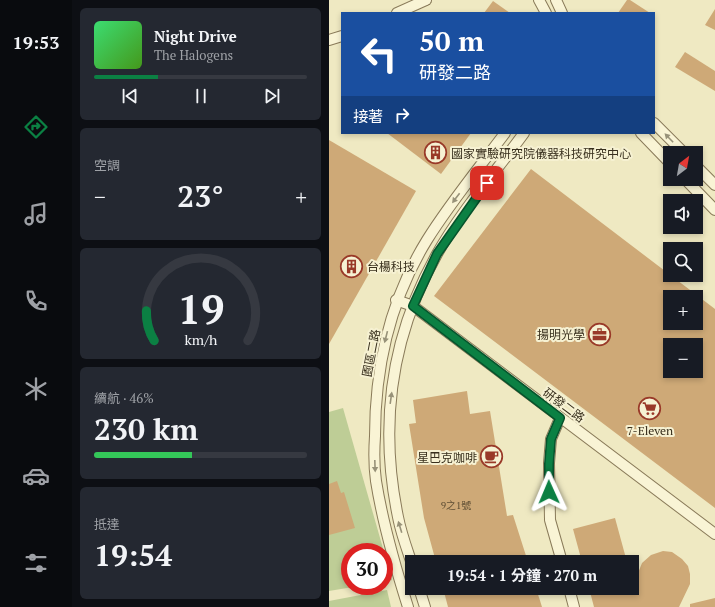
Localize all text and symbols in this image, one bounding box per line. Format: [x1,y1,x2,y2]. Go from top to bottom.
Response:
text: 50 m [419,22,484,59]
text: Night Drive [154,26,237,46]
icon: left [353,28,405,80]
text: 19:53 [13,30,59,54]
text: The Halogens [154,46,233,64]
text: 研發二路 [419,60,491,84]
icon: previous [119,85,141,107]
icon: pause [190,85,212,107]
icon: next [261,85,283,107]
icon: right [391,104,413,126]
text: 接著 [353,106,383,126]
icon: directions [22,113,50,141]
one-way arrow [664,133,674,143]
building icon: 國家實驗研究院儀器科技研究中心 [422,140,448,166]
place label: 國家實驗研究院儀器科技研究中心 [451,146,631,161]
north arrow [663,146,703,186]
map controls [663,146,703,378]
text: 空調 [94,156,120,174]
pin [470,166,504,200]
icon: arrive [476,172,498,194]
text: 23° [177,176,224,216]
text: − [94,182,106,211]
text: + [295,182,307,211]
one-way arrow [452,192,461,203]
button: sound [663,194,703,234]
icon: music [22,200,50,228]
button: search [663,242,703,282]
building icon: 台楊科技 [338,253,364,279]
place label: 台楊科技 [367,259,415,274]
text: 19 [177,281,224,336]
icon: phone [22,287,50,315]
button: + [663,290,703,330]
office icon: 揚明光學 [587,321,613,347]
place label: 揚明光學 [537,327,585,342]
street label: 園區二路 [359,328,383,378]
text: km/h [184,330,218,349]
one-way arrow [383,331,389,344]
button: − [663,338,703,378]
icon: climate [22,375,50,403]
street label: 研發二路 [540,385,588,425]
text: 續航 · 46% [94,389,154,407]
one-way arrow [388,392,394,404]
supermarket icon: 7-Eleven [637,396,663,422]
text: 230 km [94,409,198,449]
place label: 7-Eleven [627,423,673,438]
cafe icon: 星巴克咖啡 [479,444,505,470]
place label: 星巴克咖啡 [417,450,477,465]
one-way arrow [372,460,378,473]
icon: car [22,462,50,490]
position arrow [528,471,570,513]
house number: 9之1號 [441,499,471,512]
text: 抵達 [94,515,120,533]
one-way arrow [397,520,403,532]
text: 19:54 [94,535,172,575]
speed limit sign: 30 [341,543,393,595]
icon: filters [22,549,50,577]
text: 19:54 · 1 分鐘 · 270 m [447,565,597,585]

